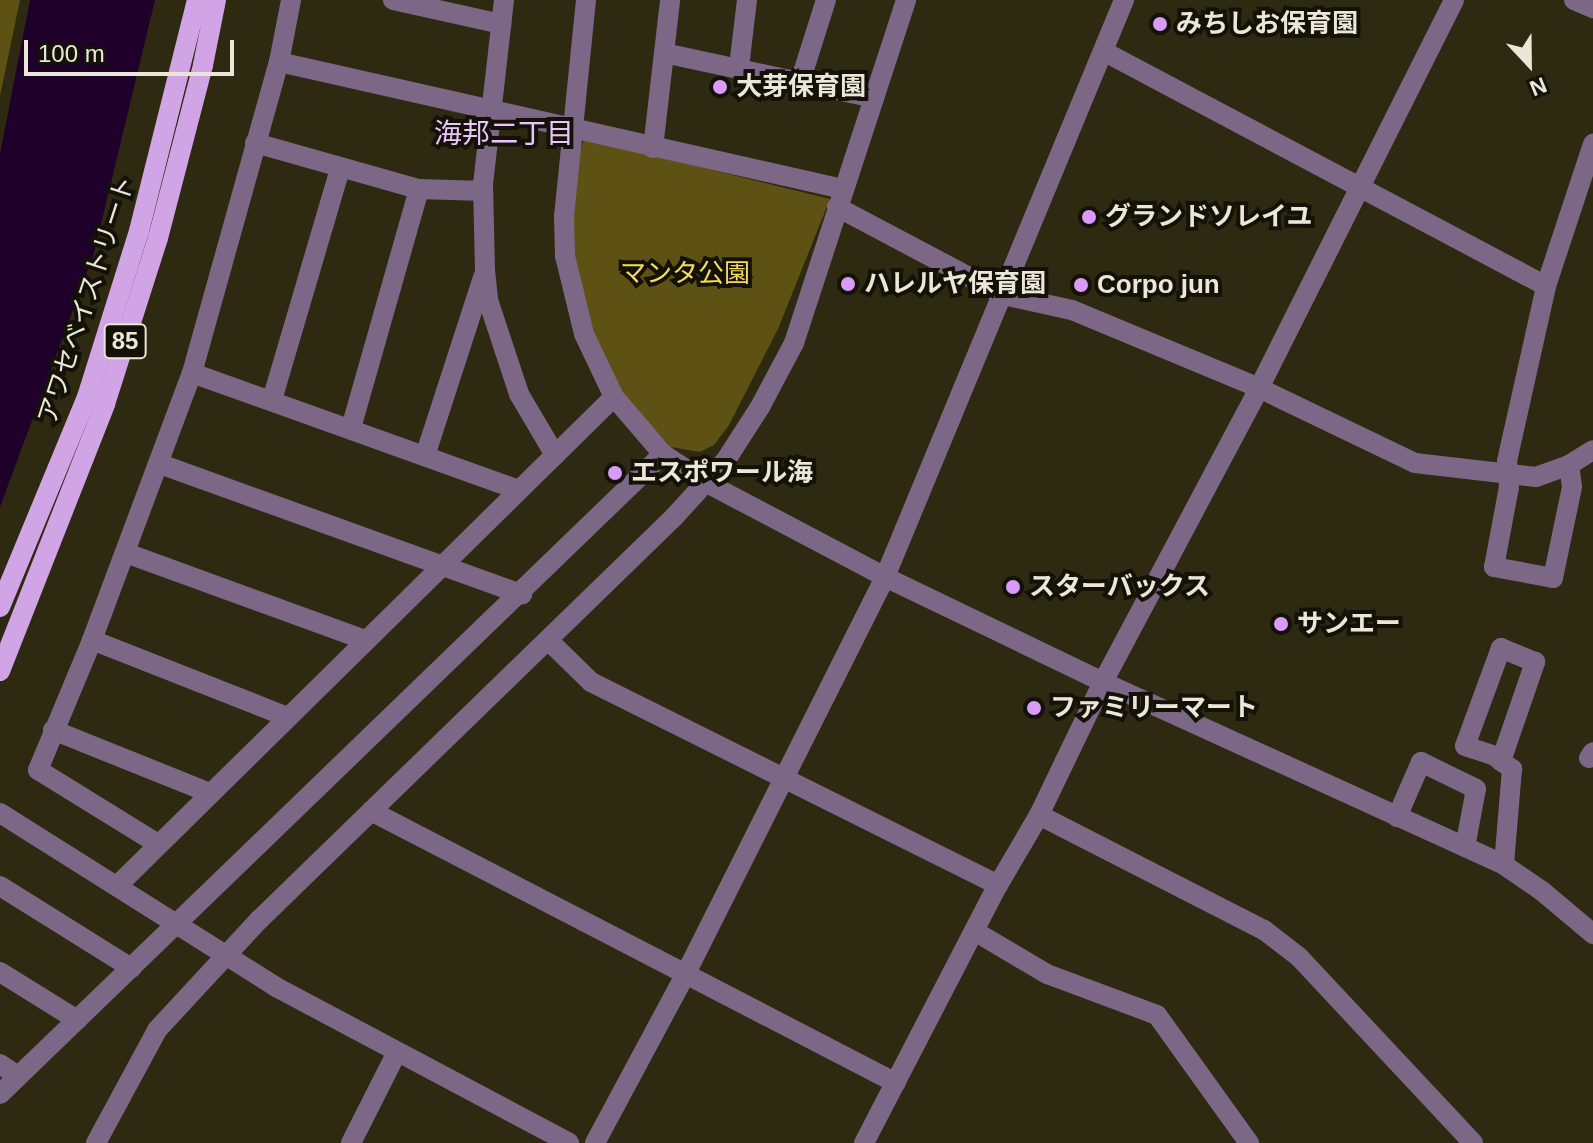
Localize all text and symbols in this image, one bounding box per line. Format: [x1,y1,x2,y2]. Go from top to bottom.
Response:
place label: みちしお保育園 [1176,8,1358,40]
marker: みちしお保育園 [1151,15,1169,33]
scale bar [28,24,238,74]
north arrow [1489,24,1569,104]
text: 100 m [38,40,105,67]
place label: 大芽保育園 [736,71,866,103]
text: N [1526,72,1550,101]
marker: 大芽保育園 [711,78,729,96]
district label: 海邦二丁目 [434,117,574,151]
street label: アワセベイストリート [32,172,142,428]
place label: グランドソレイユ [1105,201,1313,233]
marker: グランドソレイユ [1080,208,1098,226]
park label: マンタ公園 [620,258,750,290]
place label: ハレルヤ保育園 [864,268,1046,300]
place label: Corpo jun [1097,269,1220,301]
marker: ハレルヤ保育園 [839,275,857,293]
marker: Corpo jun [1072,276,1090,294]
road number: 85 [103,321,147,361]
place label: エスポワール海 [631,457,813,489]
marker: エスポワール海 [606,464,624,482]
place label: スターバックス [1029,571,1211,603]
marker: スターバックス [1004,578,1022,596]
place label: サンエー [1297,608,1401,640]
marker: サンエー [1272,615,1290,633]
place label: ファミリーマート [1050,692,1258,724]
marker: ファミリーマート [1025,699,1043,717]

